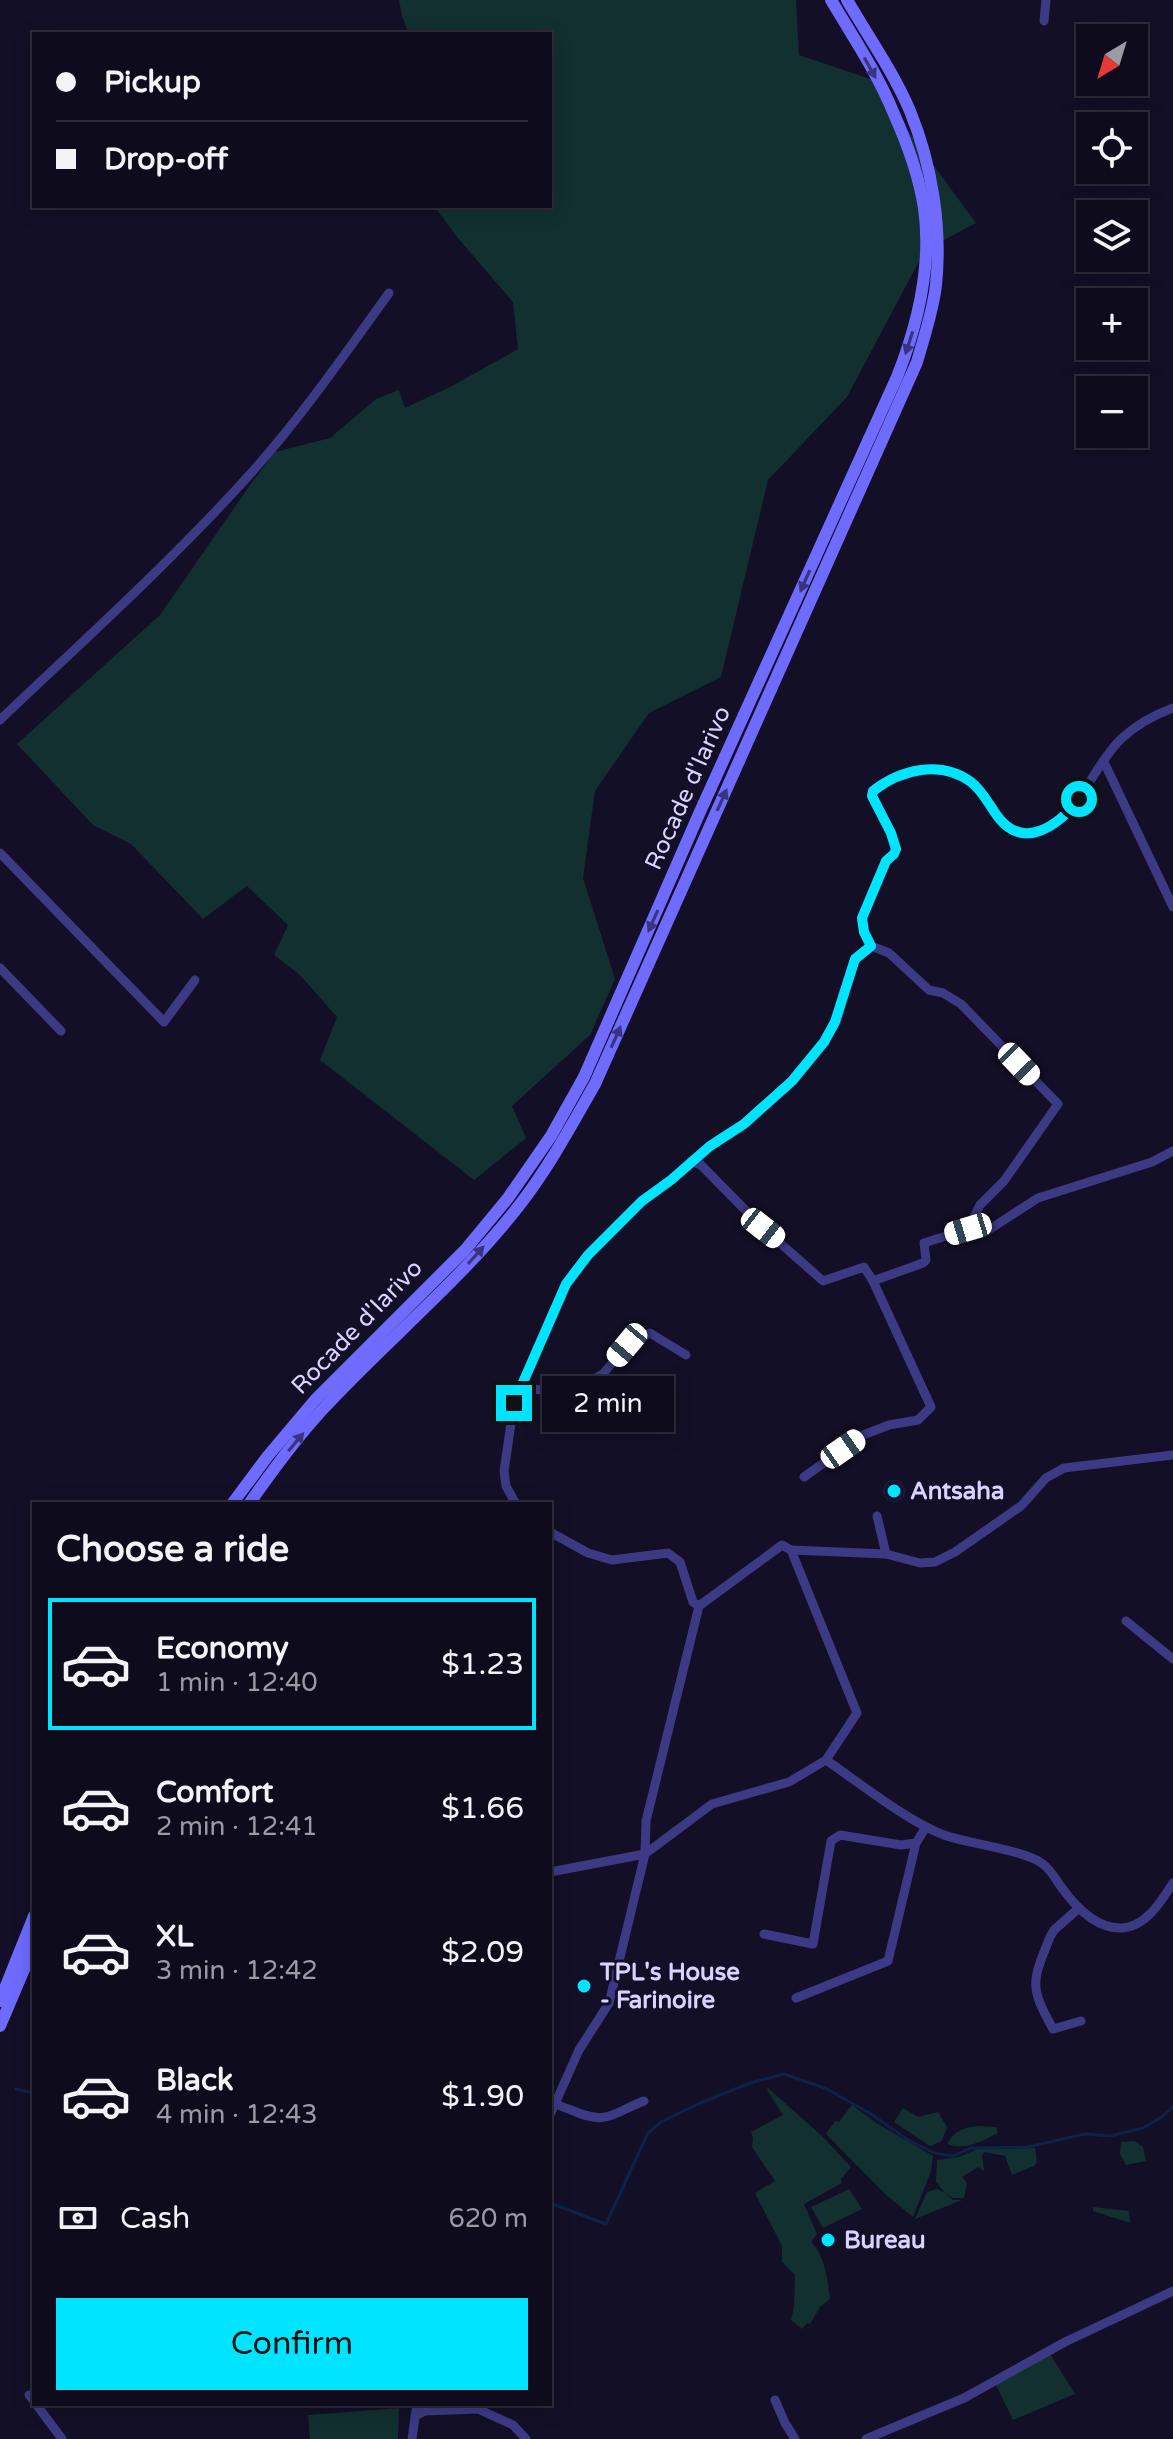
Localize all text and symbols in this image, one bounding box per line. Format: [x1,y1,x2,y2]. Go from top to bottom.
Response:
north arrow [1076,24,1148,96]
map controls [1076,24,1148,448]
one-way arrow [863,57,877,79]
text: Pickup [104,64,201,101]
button: locate [1076,112,1148,184]
text: Drop-off [104,141,228,178]
button: layers [1076,200,1148,272]
button: + [1076,288,1148,360]
one-way arrow [903,331,915,355]
button: − [1076,376,1148,448]
one-way arrow [798,569,811,593]
street label: Rocade d'Iarivo [639,702,737,874]
route start [1061,781,1097,817]
one-way arrow [716,788,729,812]
one-way arrow [646,909,660,933]
one-way arrow [610,1026,623,1049]
car [994,1038,1044,1090]
car [737,1204,789,1252]
car [942,1211,994,1247]
one-way arrow [467,1246,485,1265]
street label: Rocade d'Iarivo [285,1254,429,1400]
car [602,1319,652,1371]
callout: 2 min [542,1375,674,1431]
route end [496,1385,532,1421]
text: 2 min [573,1388,643,1419]
car [816,1425,870,1473]
one-way arrow [287,1432,304,1452]
place label: Antsaha [910,1477,1004,1506]
marker: Antsaha [885,1482,903,1500]
text: Choose a ride [56,1528,289,1571]
icon: car [60,1628,132,1700]
text: Economy [156,1630,289,1667]
text: $1.23 [441,1646,524,1683]
text: 1 min · 12:40 [156,1667,318,1698]
icon: car [60,1772,132,1844]
text: Comfort [156,1774,274,1811]
text: $1.66 [441,1790,524,1827]
text: 2 min · 12:41 [156,1811,318,1842]
icon: car [60,1916,132,1988]
text: XL [156,1918,193,1955]
text: $2.09 [441,1934,524,1971]
text: 3 min · 12:42 [156,1955,318,1986]
place label: TPL's House - Farinoire [599,1958,740,2015]
marker: TPL's House - Farinoire [575,1977,593,1995]
icon: car [60,2060,132,2132]
text: Black [156,2062,233,2099]
text: $1.90 [441,2078,524,2115]
text: 4 min · 12:43 [156,2099,318,2130]
icon: cash [56,2196,100,2240]
text: Cash [120,2200,190,2237]
text: 620 m [448,2203,528,2234]
place label: Bureau [844,2226,926,2255]
marker: Bureau [819,2231,837,2249]
button: Confirm [56,2298,528,2390]

